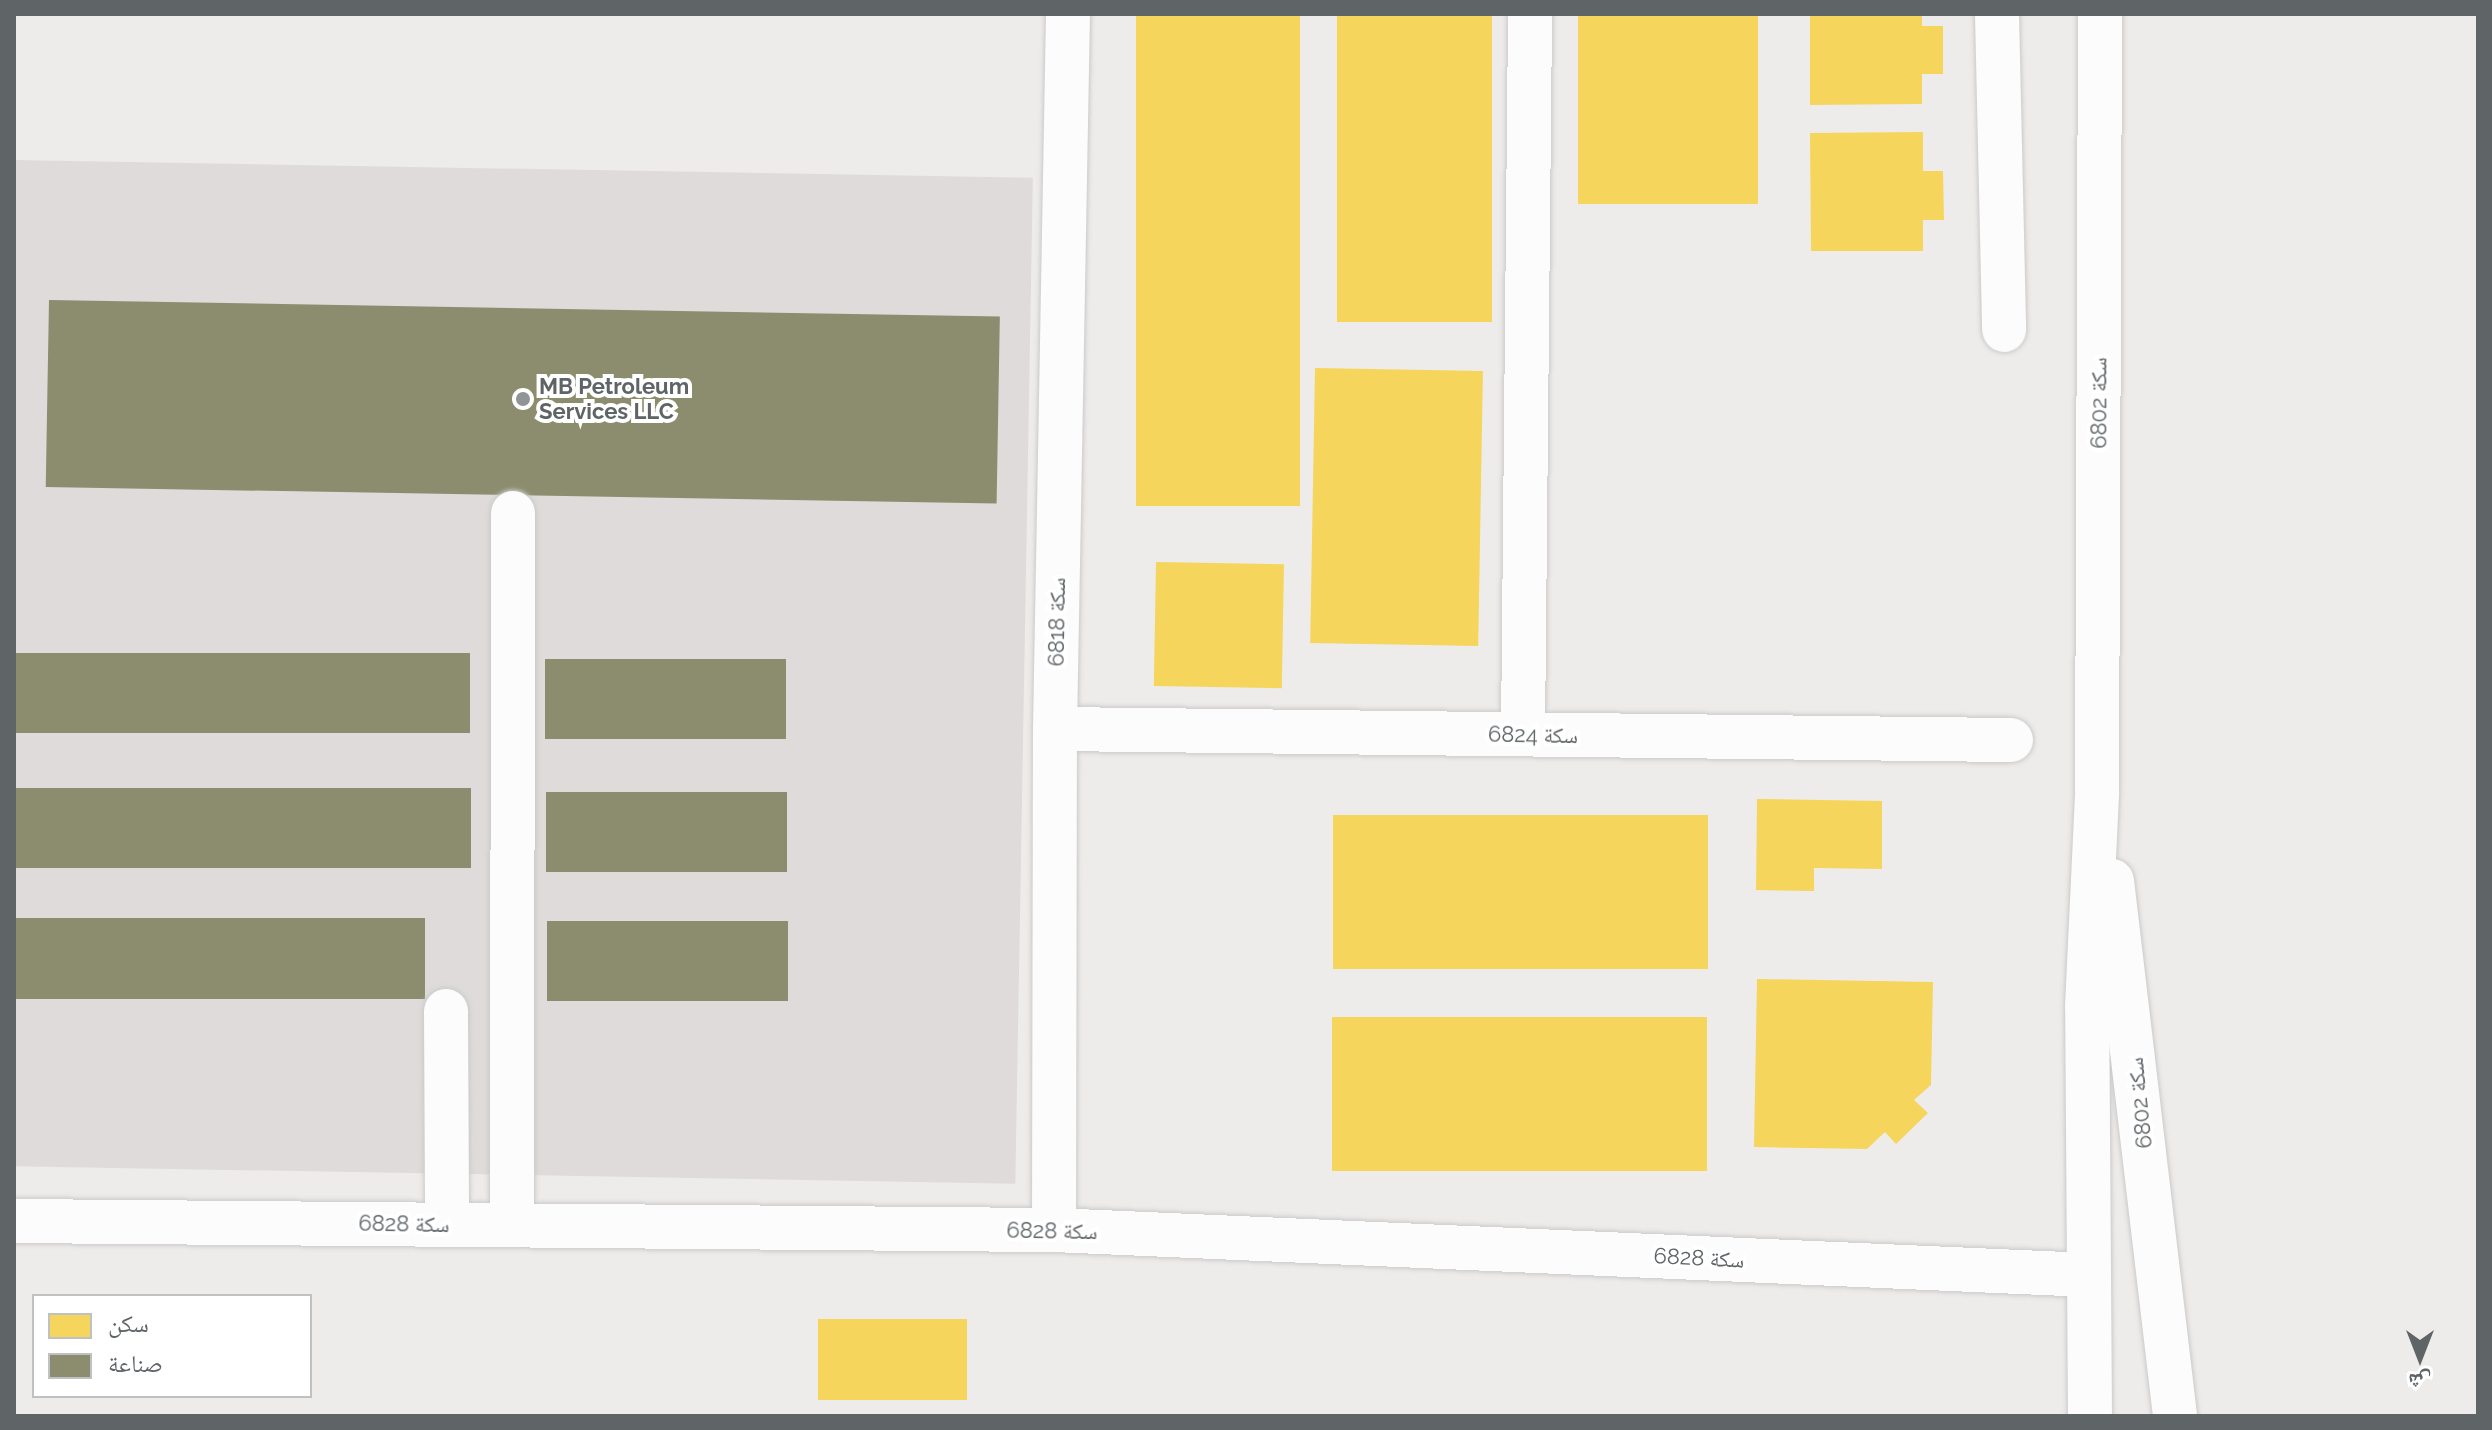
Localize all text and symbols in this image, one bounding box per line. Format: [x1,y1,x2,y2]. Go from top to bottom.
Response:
street label: سكة 6802 [2086,357,2112,449]
place label: MB Petroleum Services LLC [539,373,689,424]
marker: MB Petroleum Services LLC [514,390,532,408]
street label: سكة 6818 [1043,577,1071,667]
street label: سكة 6824 [1488,721,1578,749]
street label: سكة 6802 [2122,1056,2158,1150]
street label: سكة 6828 [358,1210,450,1238]
street label: سكة 6828 [1006,1217,1098,1245]
street label: سكة 6828 [1653,1242,1745,1274]
legend [32,1294,312,1398]
text: سكن [108,1309,149,1338]
north arrow [2380,1318,2460,1398]
text: صناعة [108,1349,163,1378]
text: ش [2408,1369,2432,1395]

